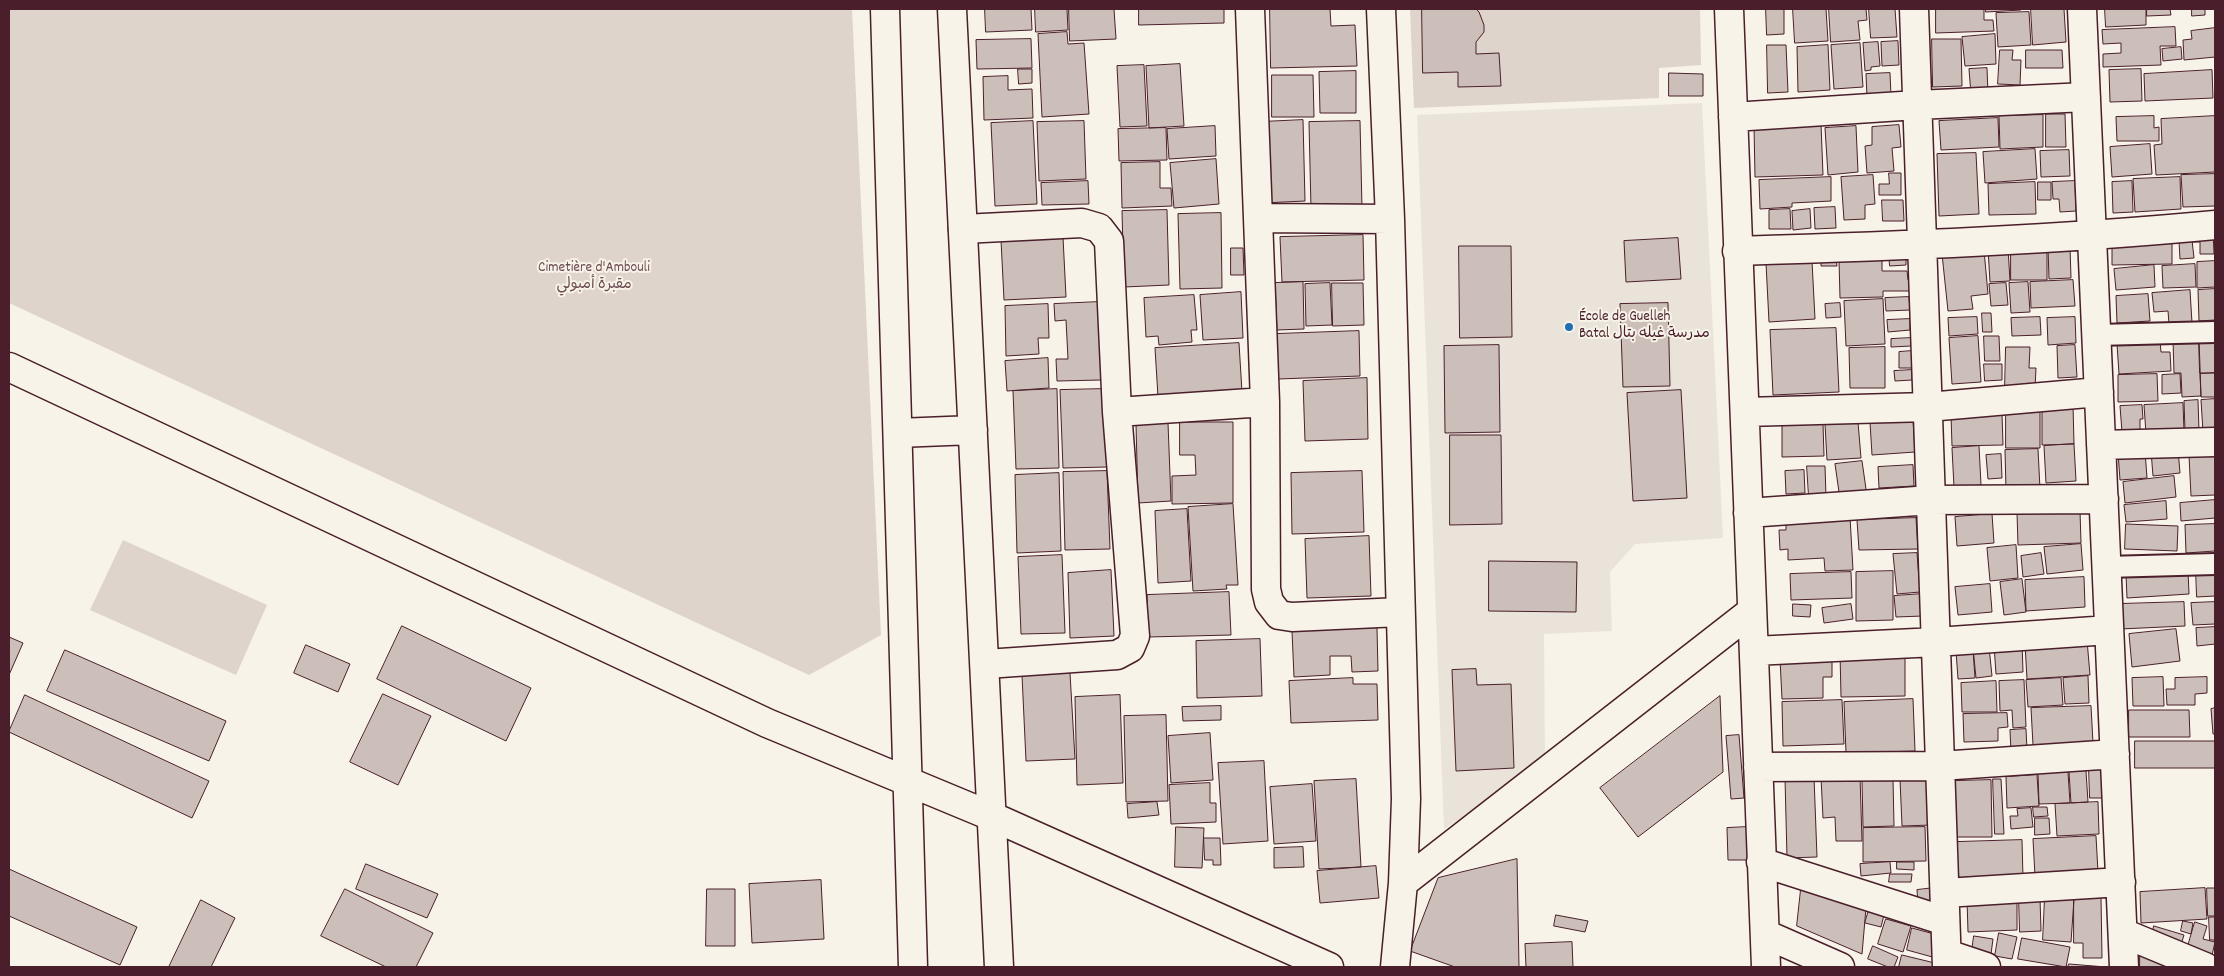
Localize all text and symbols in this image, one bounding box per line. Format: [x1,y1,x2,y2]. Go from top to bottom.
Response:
park label: Cimetière d'Ambouli مقبرة أمبولي [538,260,650,295]
place label: École de Guelleh Batal مدرسة غيله بتال [1579,309,1710,344]
marker: École de Guelleh Batal مدرسة غيله بتال [1563,321,1575,333]

